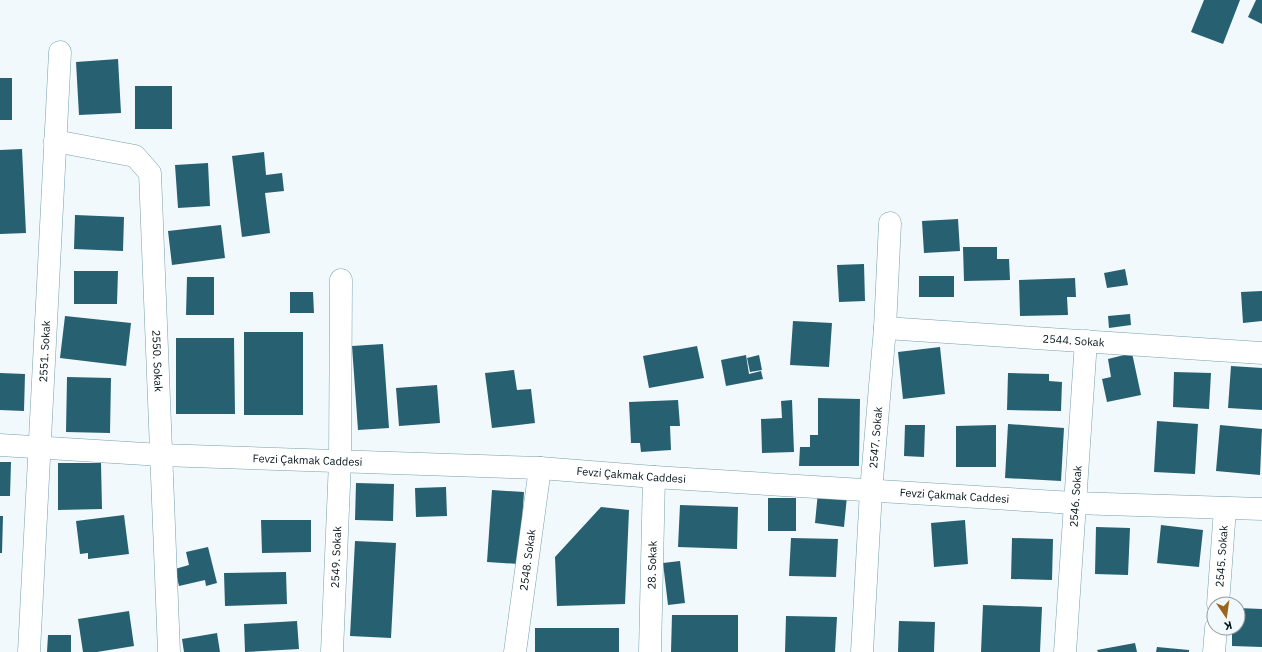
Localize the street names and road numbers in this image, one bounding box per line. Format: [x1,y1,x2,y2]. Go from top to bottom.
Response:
street label: 2551. Sokak [36,320,53,383]
street label: 2550. Sokak [149,330,166,392]
street label: 2544. Sokak [1042,331,1105,350]
street label: 2547. Sokak [866,406,885,469]
street label: Fevzi Çakmak Caddesi [252,451,363,469]
street label: Fevzi Çakmak Caddesi [576,464,686,486]
street label: 2546. Sokak [1066,465,1085,528]
street label: Fevzi Çakmak Caddesi [899,485,1010,506]
street label: 2545. Sokak [1212,524,1231,588]
street label: 2549. Sokak [328,526,344,588]
street label: 2548. Sokak [516,528,539,592]
street label: 28. Sokak [644,540,660,590]

